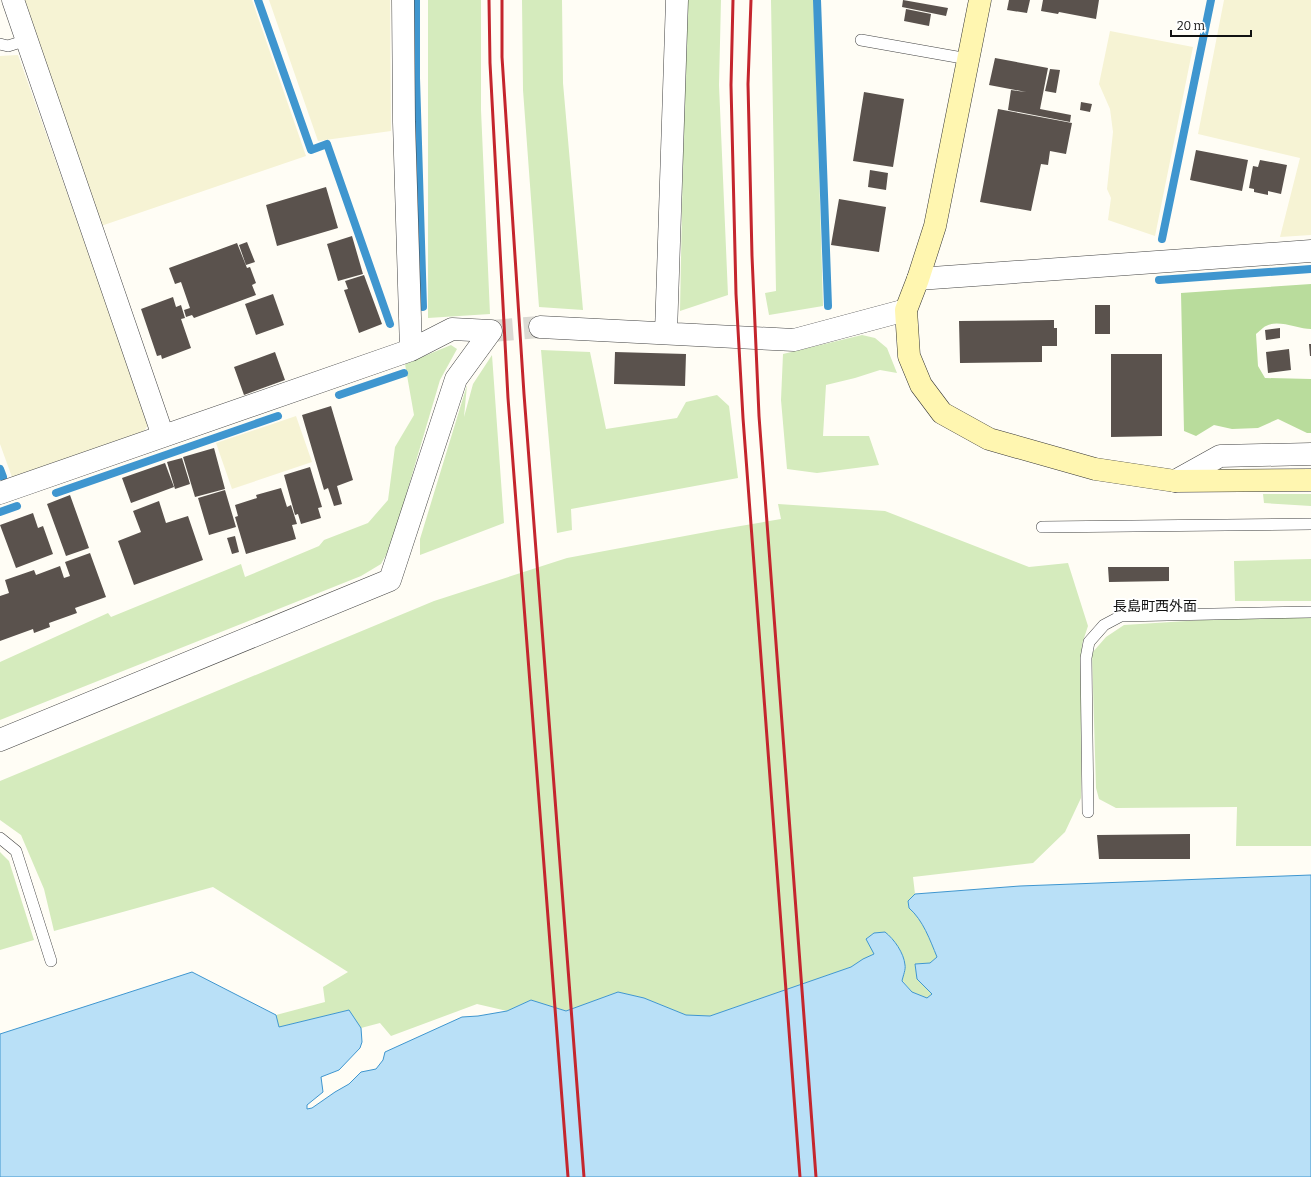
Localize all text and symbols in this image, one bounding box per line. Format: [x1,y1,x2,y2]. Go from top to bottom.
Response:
scale bar [1171,12,1251,38]
text: 20 m [1177,19,1206,33]
district label: 長島町西外面 [1113,598,1197,615]

